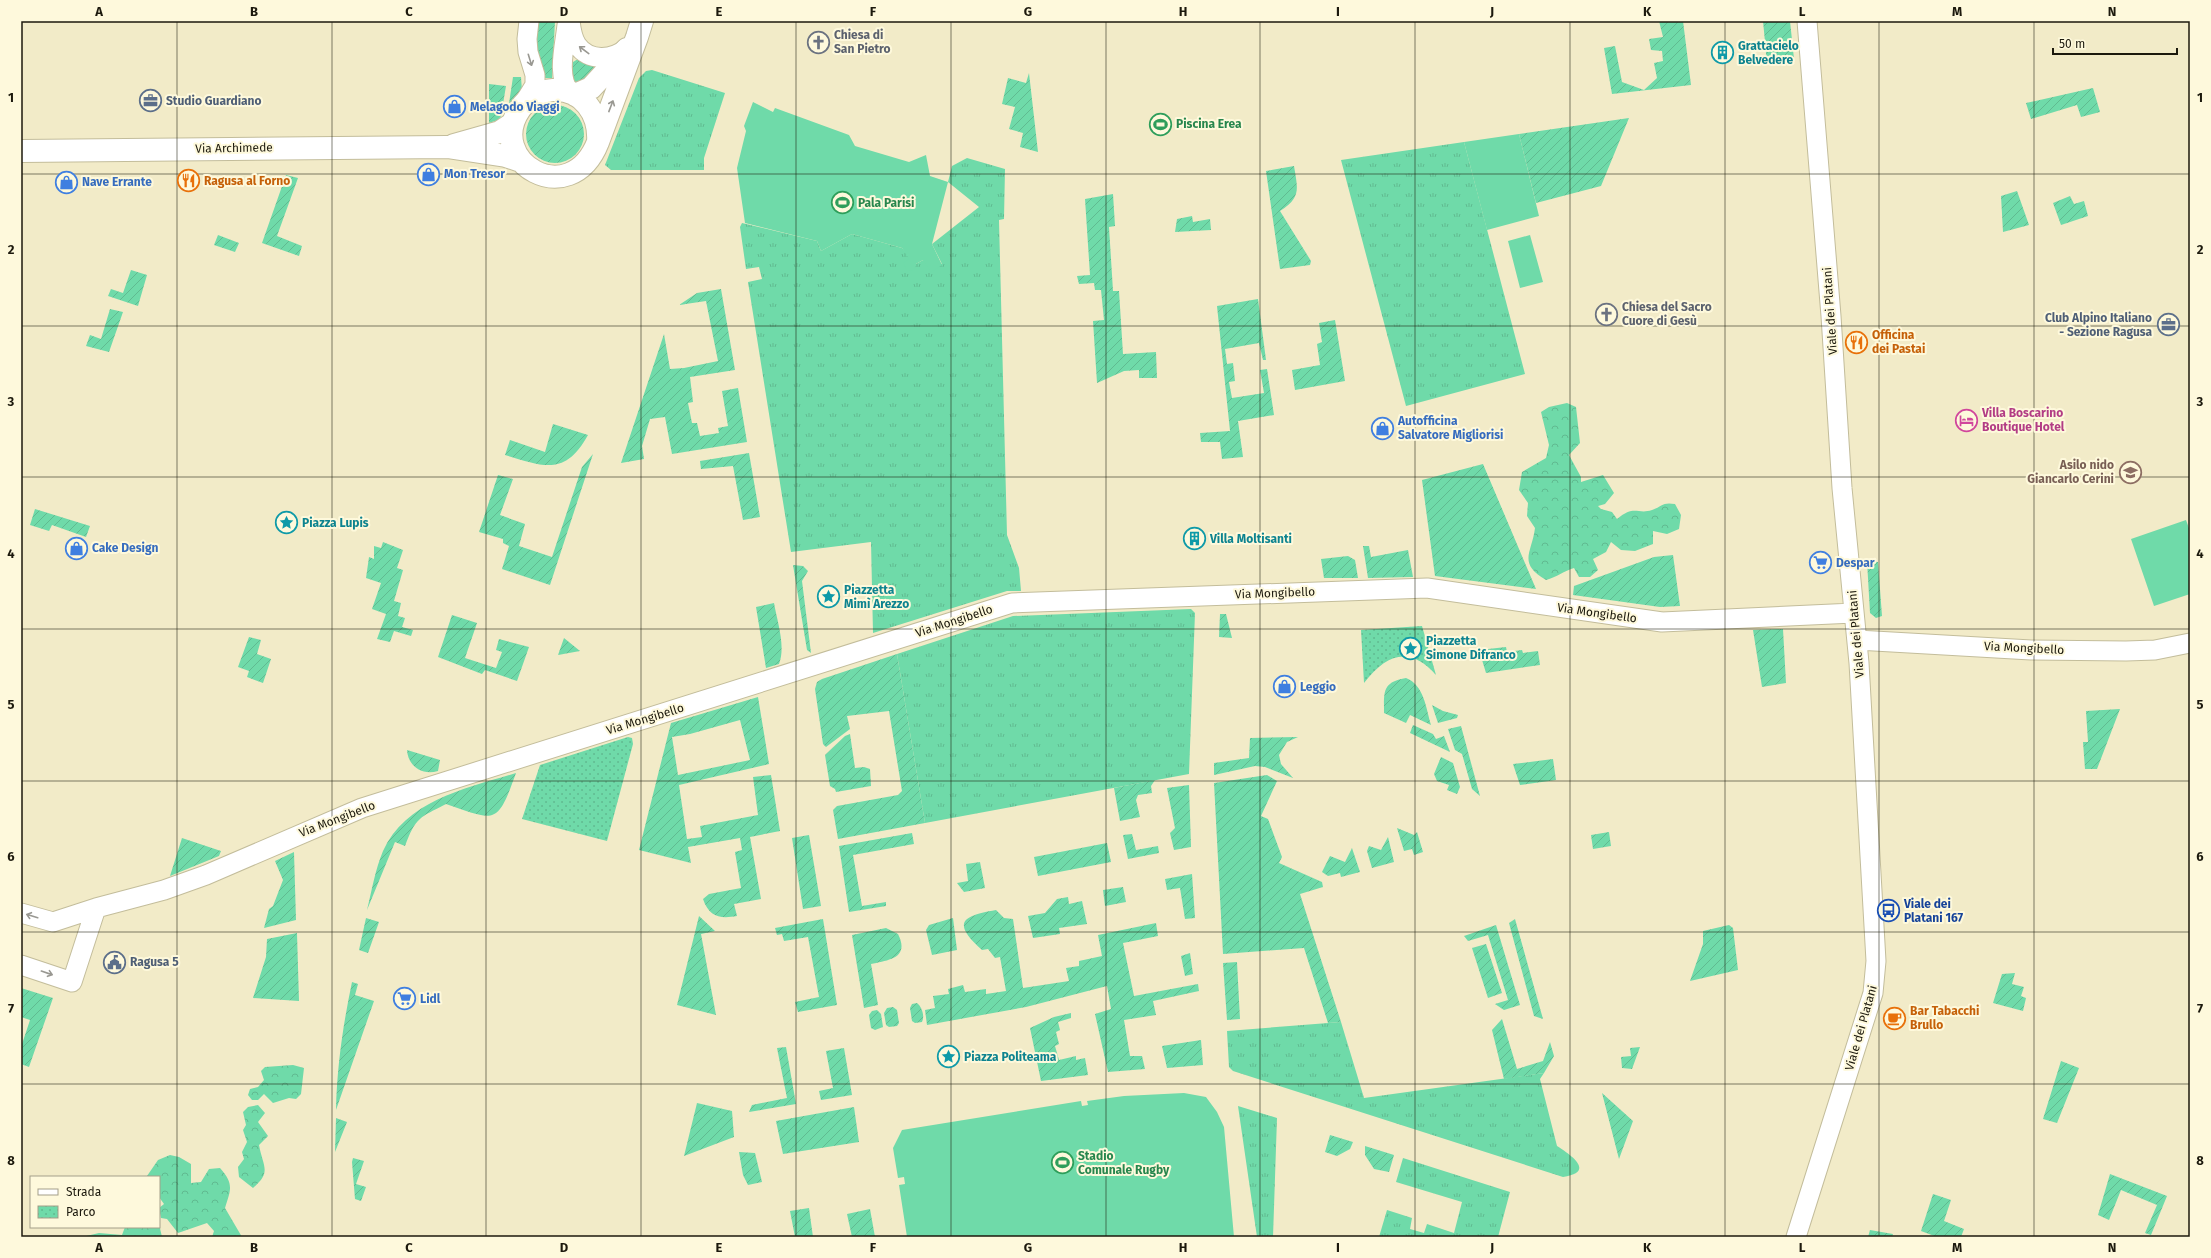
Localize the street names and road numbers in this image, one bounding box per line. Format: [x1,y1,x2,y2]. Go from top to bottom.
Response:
street label: Via Archimede [195,140,273,156]
street label: Viale dei Platani [1820,267,1840,355]
street label: Via Mongibello [1235,585,1315,601]
street label: Viale dei Platani [1845,590,1867,678]
street label: Via Mongibello [1556,600,1638,626]
street label: Via Mongibello [914,602,994,640]
street label: Via Mongibello [1983,639,2065,657]
street label: Via Mongibello [604,701,686,737]
street label: Via Mongibello [297,798,377,840]
street label: Viale dei Platani [1842,984,1880,1072]

